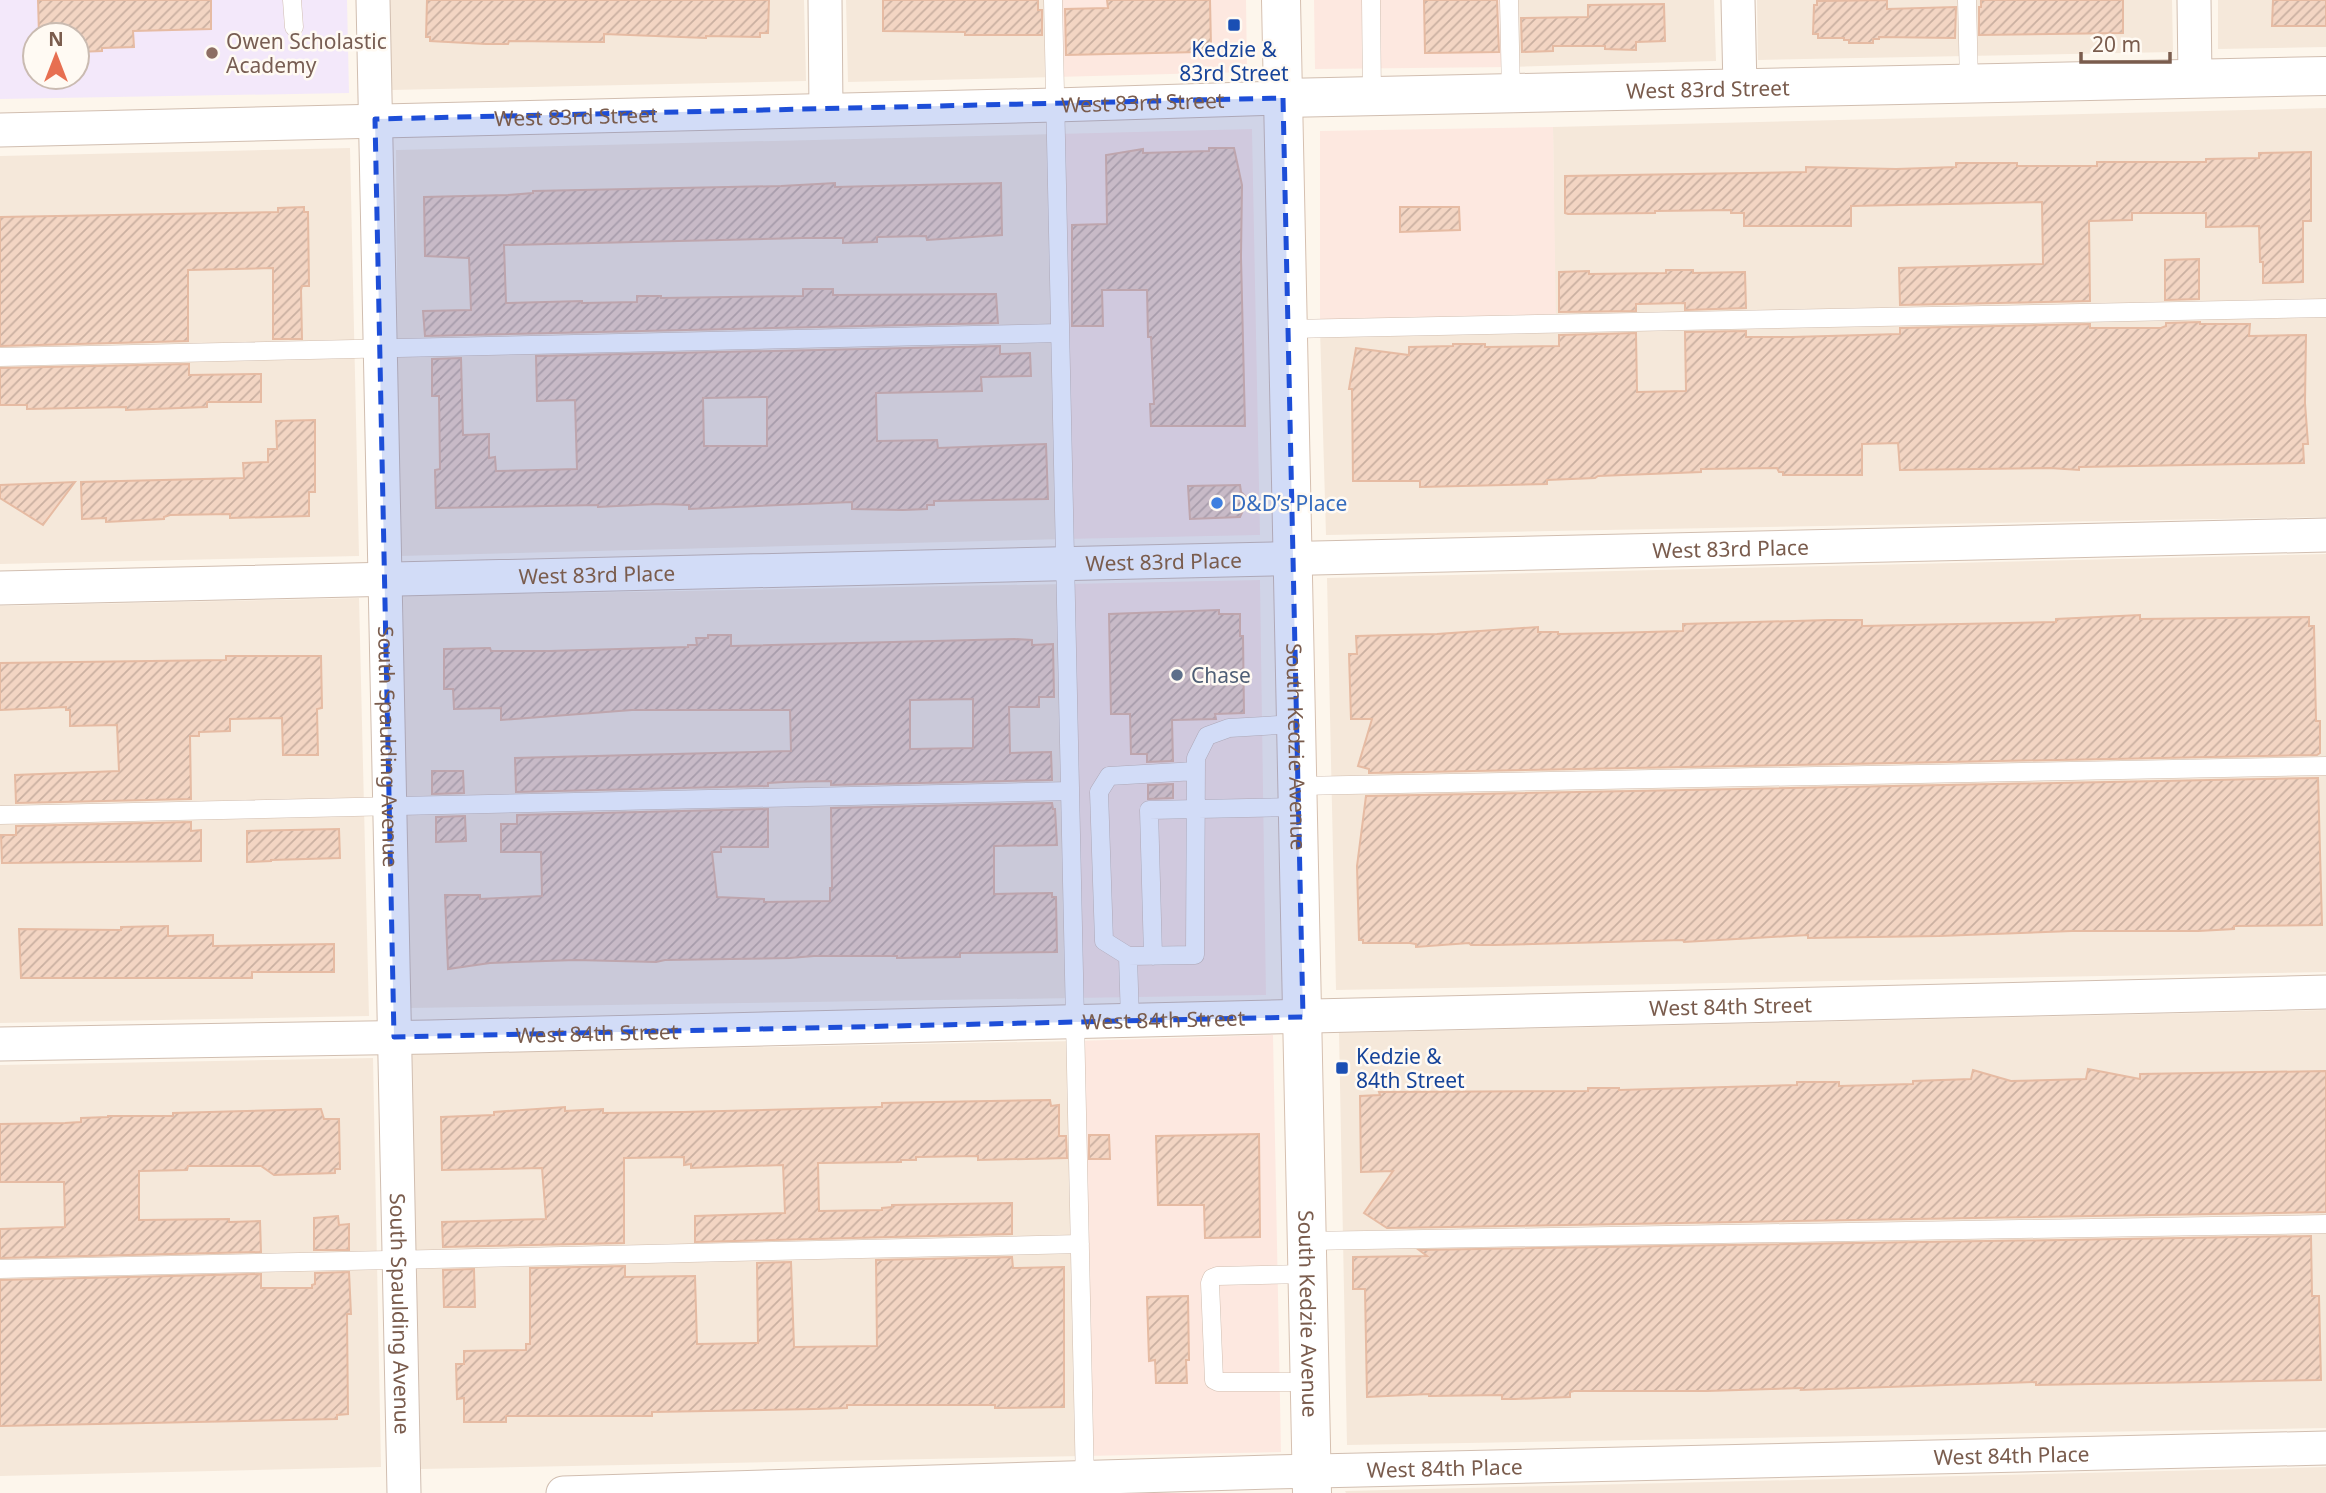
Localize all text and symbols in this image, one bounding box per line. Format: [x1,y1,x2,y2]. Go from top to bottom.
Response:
marker: Kedzie & 83rd Street [1226,17,1242,33]
north arrow [21,21,91,91]
scale bar [2081,21,2170,65]
text: N [48,26,64,52]
place label: Owen Scholastic Academy [226,27,387,79]
text: 20 m [2092,30,2141,58]
place label: Kedzie & 83rd Street [1179,35,1289,87]
marker: Owen Scholastic Academy [204,45,220,61]
street label: West 83rd Street [1626,73,1790,105]
street label: West 83rd Street [1061,86,1225,119]
street label: West 83rd Street [494,100,658,132]
place label: D&D’s Place [1231,489,1347,517]
marker: D&D’s Place [1209,495,1225,511]
street label: West 83rd Place [1652,533,1809,564]
street label: West 83rd Place [1085,546,1242,577]
street label: West 83rd Place [518,559,675,590]
street label: South Spaulding Avenue [372,626,405,868]
street label: South Kedzie Avenue [1280,643,1313,851]
place label: Chase [1191,661,1251,689]
marker: Chase [1169,667,1185,683]
street label: West 84th Street [1649,990,1813,1022]
street label: West 84th Street [1082,1004,1246,1036]
street label: West 84th Street [515,1017,679,1049]
place label: Kedzie & 84th Street [1356,1042,1465,1094]
marker: Kedzie & 84th Street [1334,1060,1350,1076]
street label: South Spaulding Avenue [384,1193,417,1435]
street label: South Kedzie Avenue [1292,1210,1324,1418]
street label: West 84th Place [1933,1439,2090,1471]
street label: West 84th Place [1366,1452,1523,1484]

